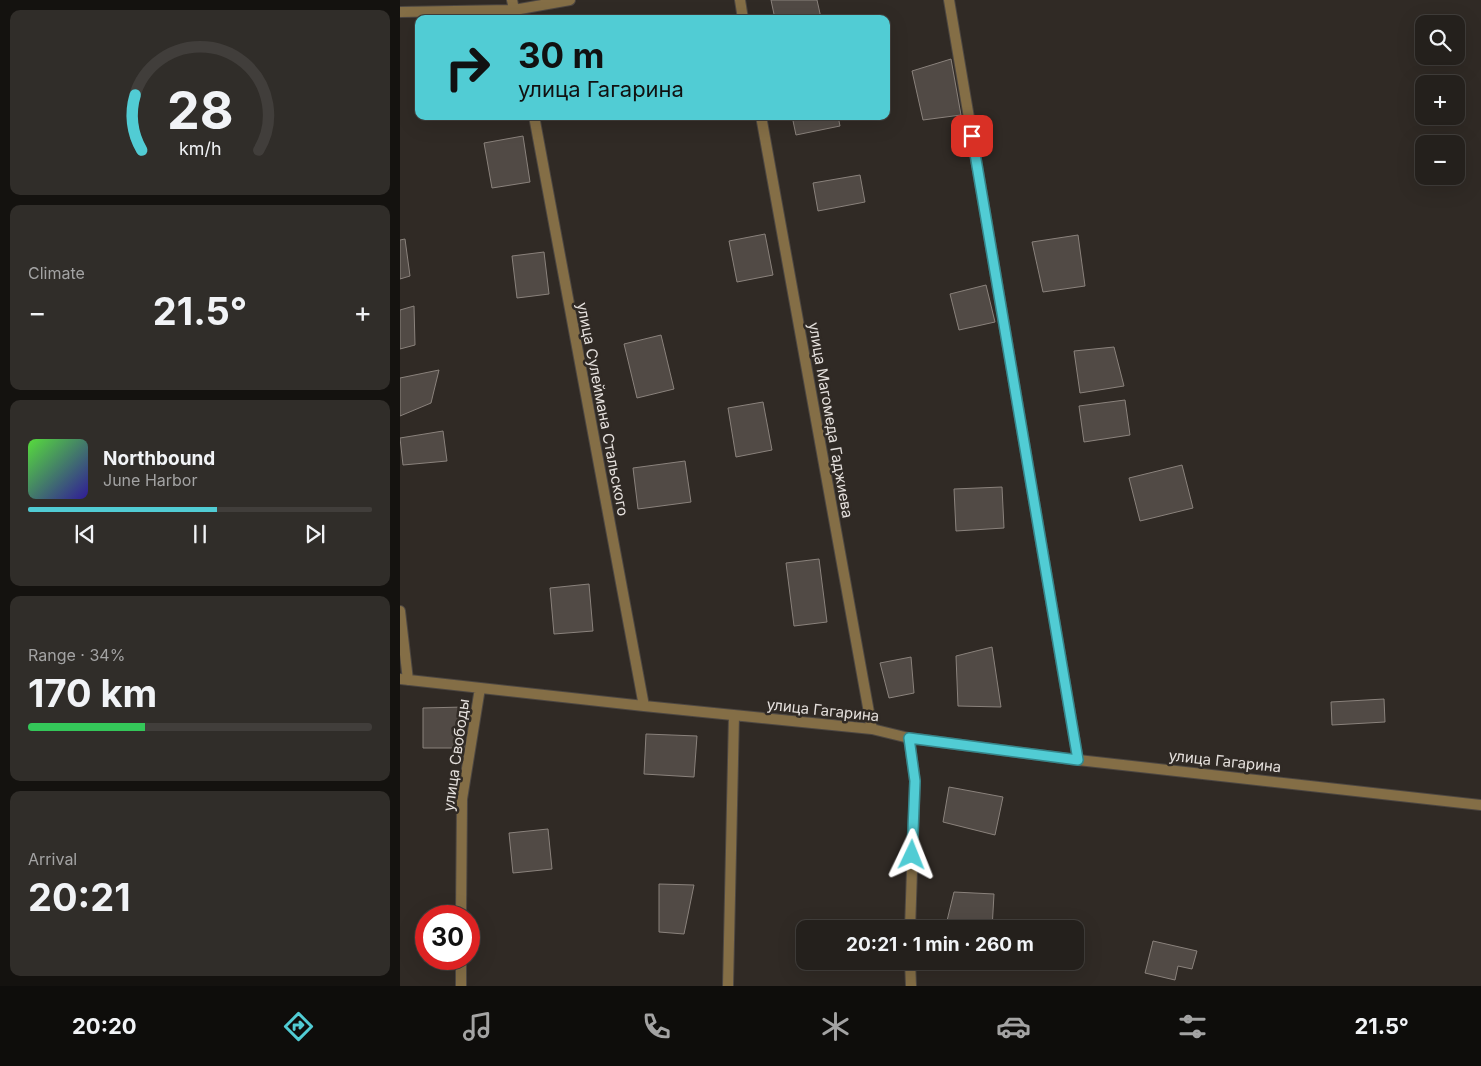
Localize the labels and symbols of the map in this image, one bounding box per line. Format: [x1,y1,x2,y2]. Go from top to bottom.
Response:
pin [951,115,993,157]
street label: улица Сулеймана Стальского [573,301,633,517]
street label: улица Магомеда Гаджиева [804,321,858,519]
street label: улица Гагарина [766,695,880,725]
street label: улица Свободы [439,697,473,813]
street label: улица Гагарина [1168,746,1282,776]
position arrow [885,828,937,880]
speed limit sign: 30 [415,905,480,970]

